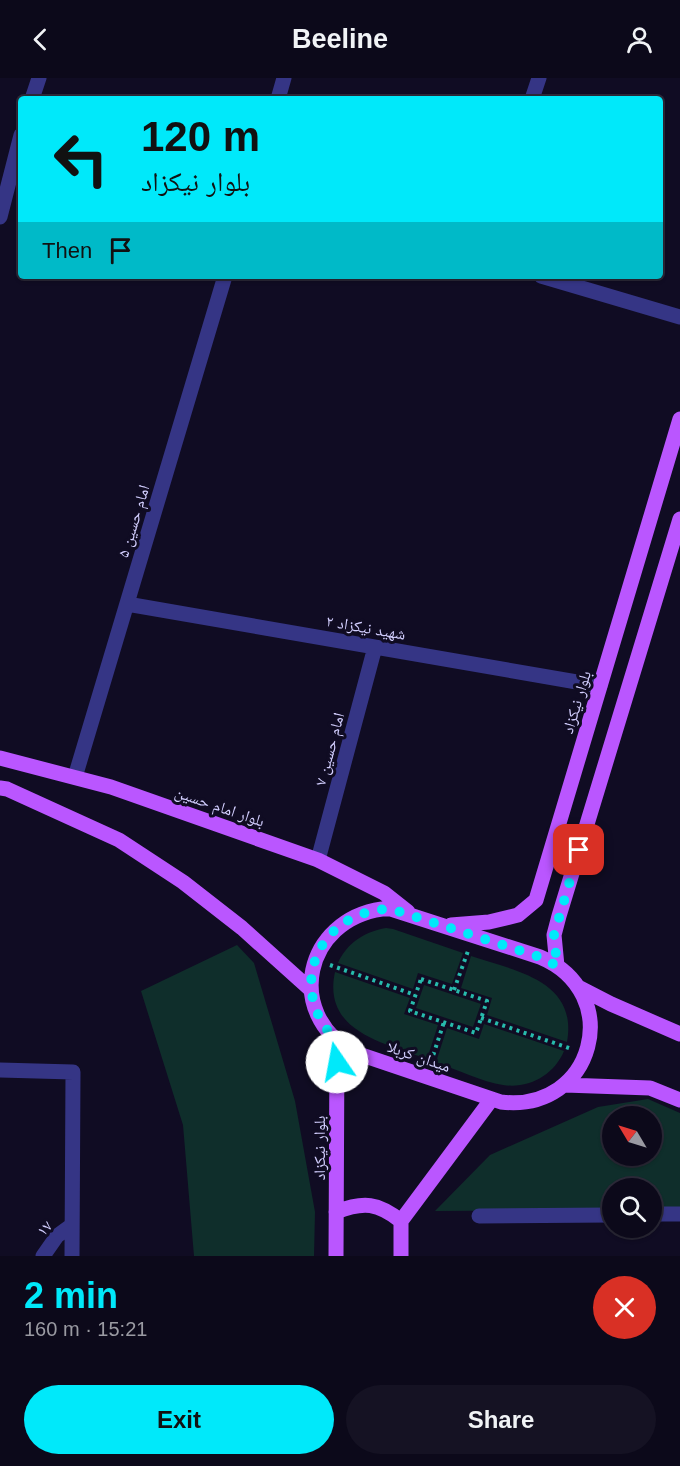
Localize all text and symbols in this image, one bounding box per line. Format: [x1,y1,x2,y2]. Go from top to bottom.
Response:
icon: back [24,23,57,56]
icon: person [623,23,656,56]
text: Beeline [292,24,388,54]
text: 120 m [141,113,260,160]
icon: left [42,120,120,198]
text: بلوار نیکزاد [141,167,250,197]
icon: arrive [104,234,137,267]
text: Then [42,238,92,263]
street label: امام حسین ۵ [114,483,154,560]
street label: شهید نیکزاد ۲ [325,612,407,644]
street label: بلوار نیکزاد [559,669,595,736]
street label: امام حسین ۷ [312,711,349,788]
street label: بلوار امام حسین [172,783,267,832]
pin [553,824,604,875]
icon: arrive [562,833,595,866]
position arrow [305,1030,369,1094]
street label: میدان کربلا [384,1038,453,1077]
north arrow [602,1106,662,1166]
map controls [602,1106,662,1238]
street label: بلوار نیکزاد [311,1116,329,1180]
button: search [602,1178,662,1238]
street label: ۱۷ [33,1217,55,1239]
text: 2 min [24,1275,118,1316]
button: close [593,1276,656,1339]
text: 160 m · 15:21 [24,1318,147,1340]
button: Exit [24,1385,334,1454]
button: Share [346,1385,656,1454]

